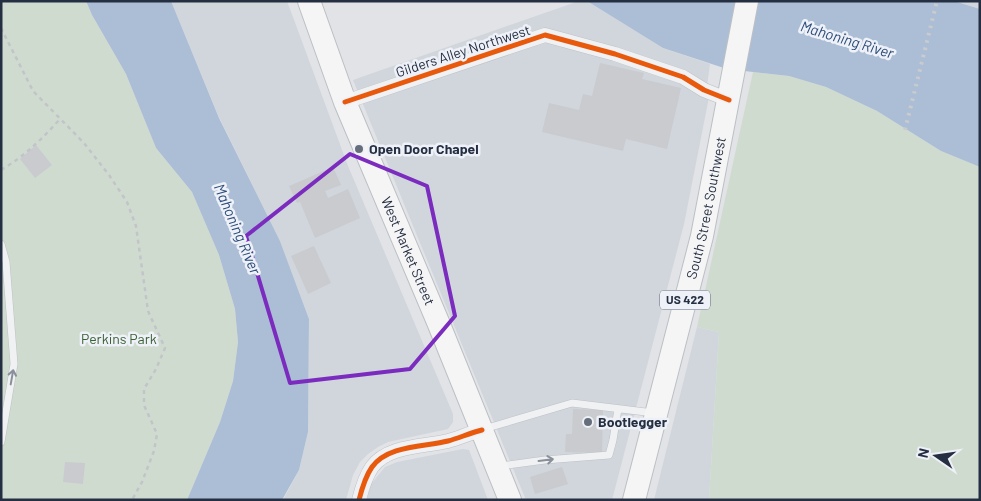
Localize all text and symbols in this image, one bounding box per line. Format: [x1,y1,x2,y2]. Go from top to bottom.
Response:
water label: Mahoning River [799,16,897,62]
street label: Gilders Alley Northwest [393,21,532,80]
street label: South Street Southwest [682,135,729,281]
place label: Open Door Chapel [369,140,479,157]
marker: Open Door Chapel [353,143,365,155]
water label: Mahoning River [211,181,265,277]
street label: West Market Street [378,194,439,308]
road number: US 422 [660,290,710,310]
park label: Perkins Park [81,330,157,347]
one-way arrow [8,369,18,385]
place label: Bootlegger [598,413,668,430]
marker: Bootlegger [582,416,594,428]
north arrow [911,431,961,481]
text: N [914,447,932,459]
one-way arrow [537,455,553,465]

